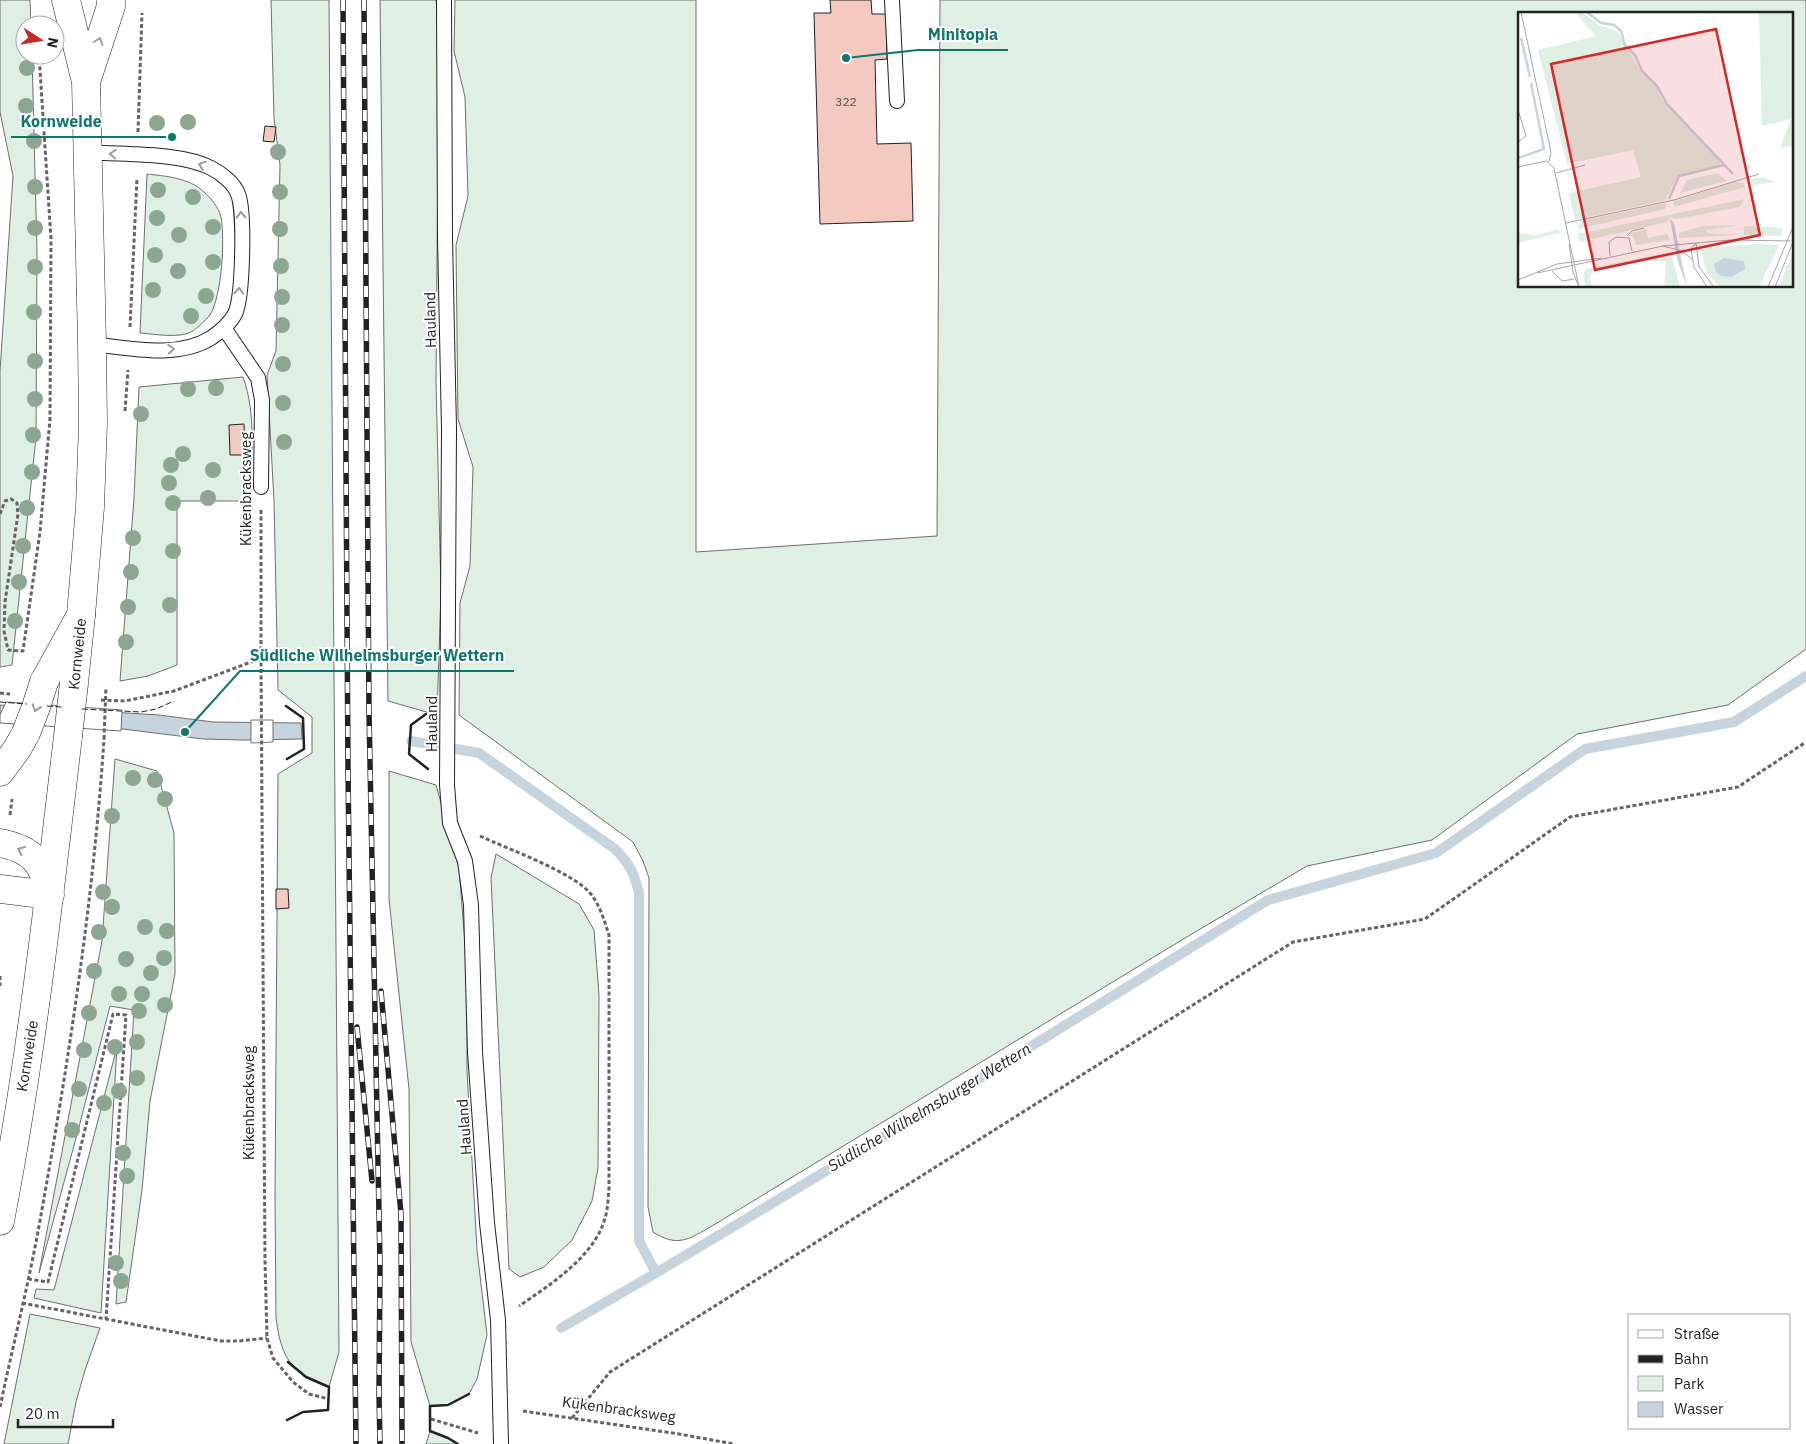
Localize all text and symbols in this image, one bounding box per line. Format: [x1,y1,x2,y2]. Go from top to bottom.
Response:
inset map [1518,12,1794,288]
north arrow [15,15,65,65]
callout: Minitopia [918,19,1008,50]
text: Minitopia [928,24,998,44]
text: N [43,36,63,50]
one-way arrow [93,38,103,46]
house number: 322 [835,94,857,109]
callout: Kornweide [11,106,112,137]
text: Kornweide [20,111,102,131]
one-way arrow [108,149,116,160]
one-way arrow [198,161,207,171]
one-way arrow [236,210,246,218]
one-way arrow [234,287,245,295]
street label: Hauland [420,292,440,348]
one-way arrow [167,343,175,354]
street label: Kükenbracksweg [236,432,255,546]
street label: Kornweide [64,617,90,691]
callout: Südliche Wilhelmsburger Wettern [240,640,514,671]
text: Südliche Wilhelmsburger Wettern [250,645,504,665]
street label: Hauland [422,696,441,752]
one-way arrow [32,703,42,711]
one-way arrow [17,846,26,856]
street label: Kornweide [12,1019,42,1093]
water label: Südliche Wilhelmsburger Wettern [824,1038,1034,1176]
street label: Kükenbracksweg [239,1046,258,1160]
street label: Hauland [453,1098,475,1156]
legend [1628,1314,1791,1429]
text: Straße [1674,1324,1719,1343]
text: Bahn [1674,1349,1709,1368]
text: Park [1674,1374,1704,1393]
street label: Kükenbracksweg [561,1392,677,1426]
scale bar [18,1396,112,1428]
text: Wasser [1674,1399,1724,1418]
text: 20 m [25,1404,60,1423]

